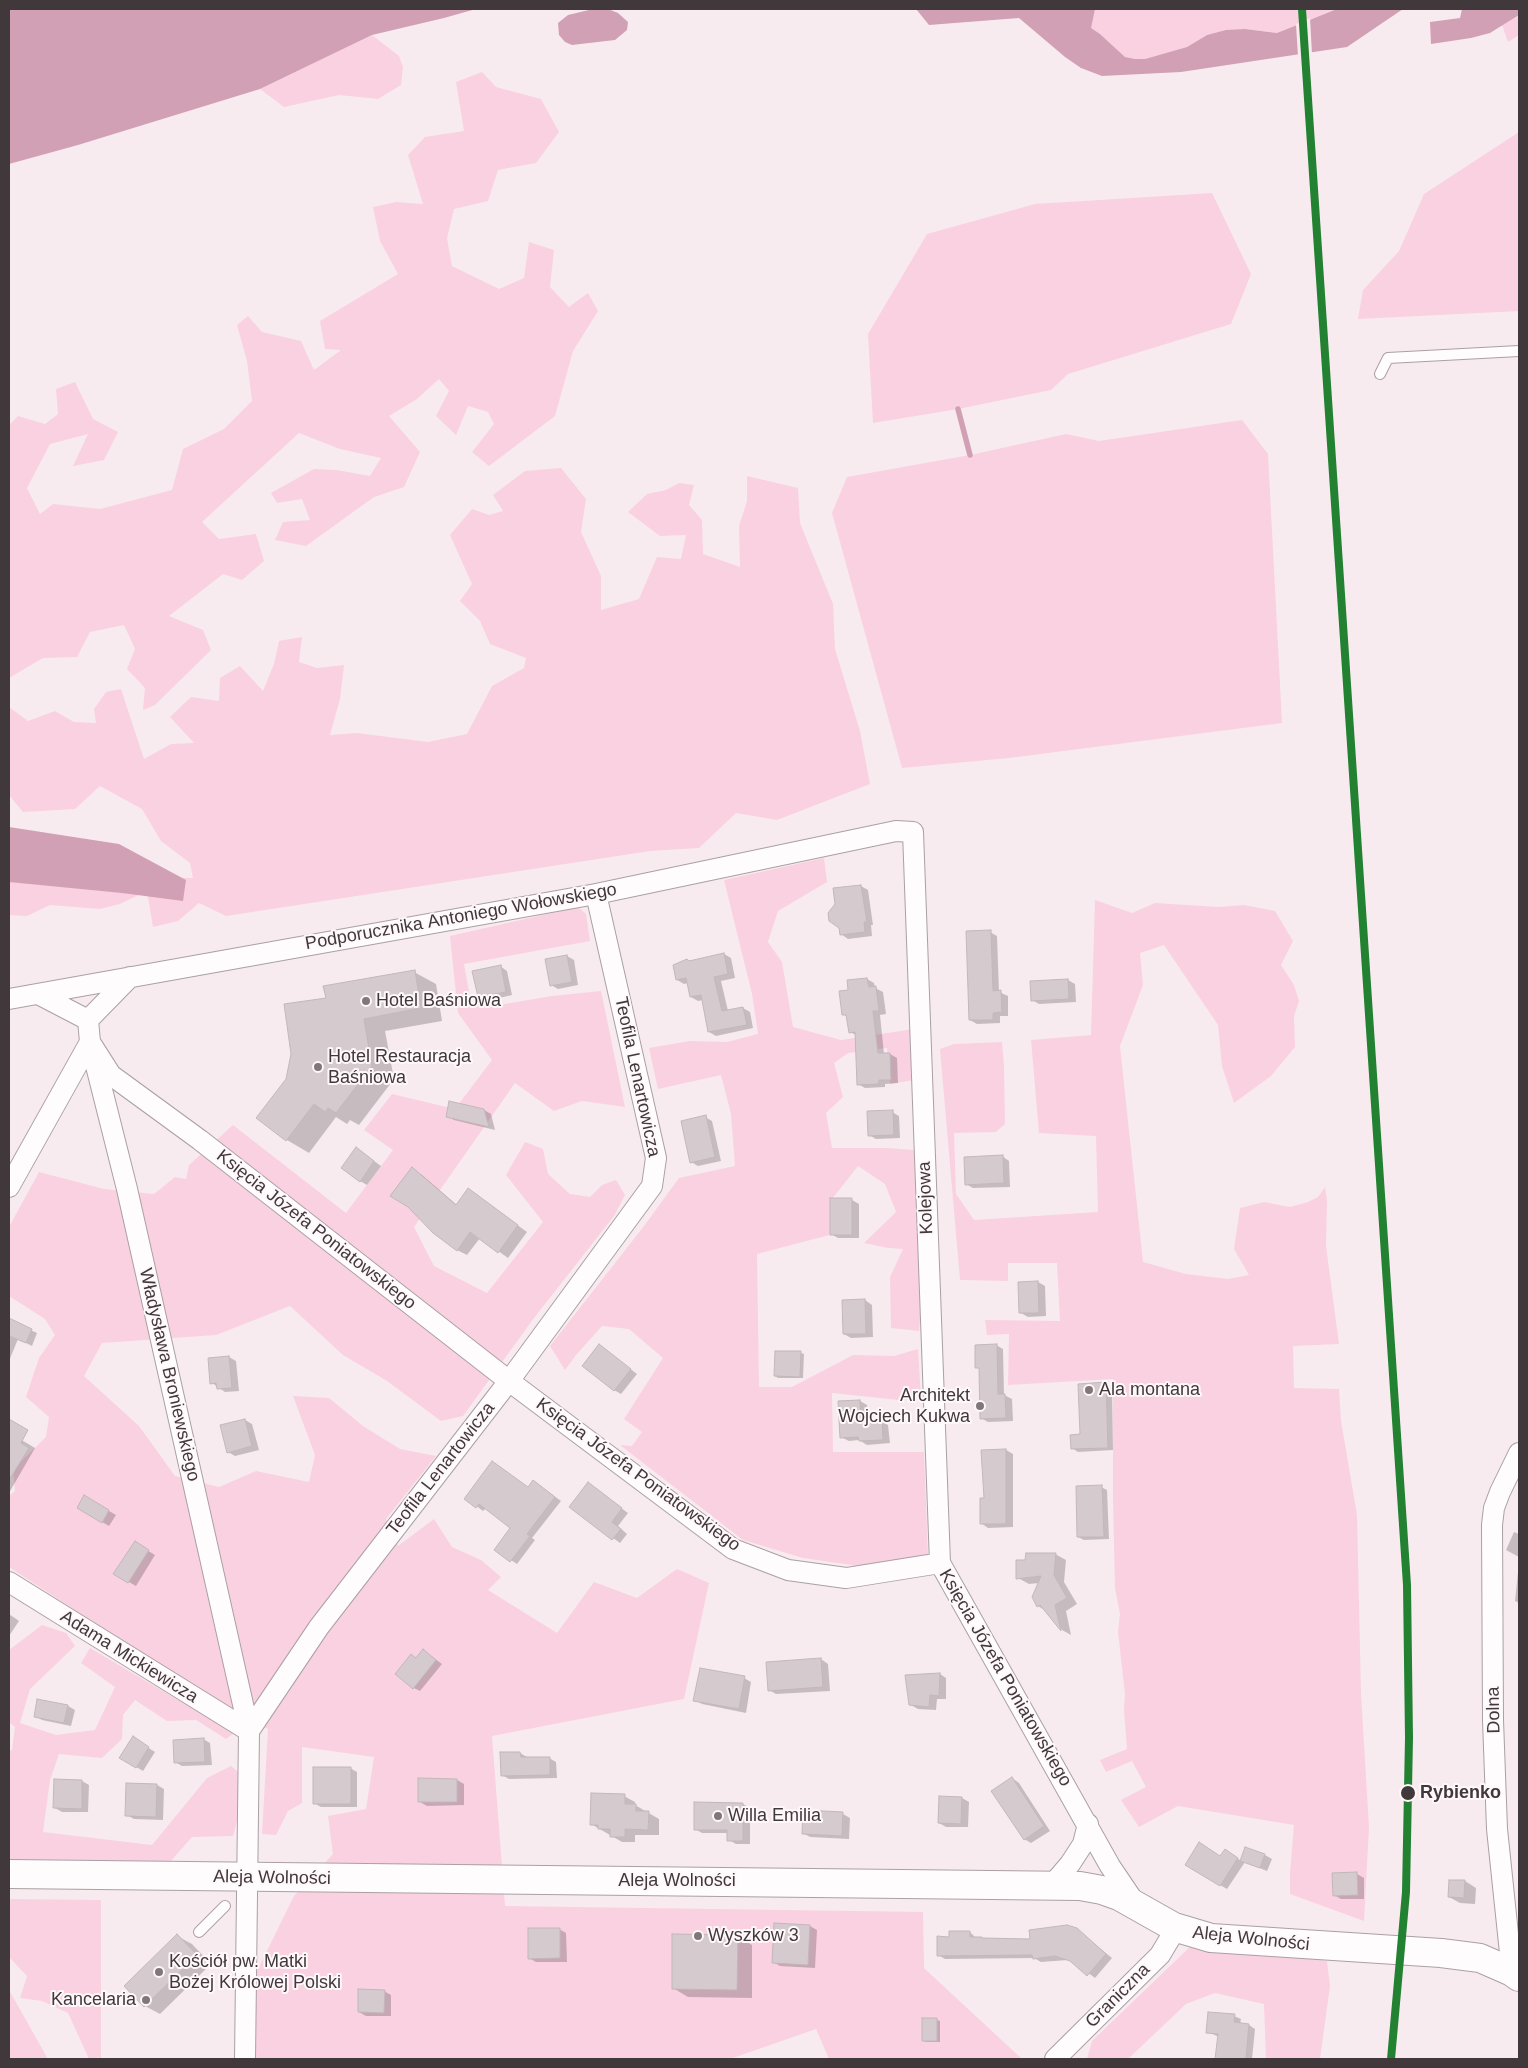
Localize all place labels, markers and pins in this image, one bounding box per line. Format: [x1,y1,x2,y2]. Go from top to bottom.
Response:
place label: Hotel Baśniowa [376,990,501,1012]
marker: Hotel Baśniowa [360,995,372,1007]
place label: Hotel Restauracja Baśniowa [328,1046,471,1088]
marker: Hotel Restauracja Baśniowa [312,1061,324,1073]
place label: Ala montana [1099,1379,1200,1401]
marker: Ala montana [1083,1384,1095,1396]
place label: Architekt Wojciech Kukwa [838,1385,970,1428]
marker: Architekt Wojciech Kukwa [974,1400,986,1412]
place label: Rybienko [1420,1782,1501,1804]
marker: Rybienko [1399,1784,1417,1802]
place label: Willa Emilia [728,1805,821,1827]
marker: Willa Emilia [712,1810,724,1822]
place label: Wyszków 3 [708,1925,799,1947]
marker: Wyszków 3 [692,1930,704,1942]
place label: Kościół pw. Matki Bożej Królowej Polski [169,1951,341,1994]
marker: Kościół pw. Matki Bożej Królowej Polski [153,1966,165,1978]
place label: Kancelaria [51,1989,136,2011]
marker: Kancelaria [140,1994,152,2006]

